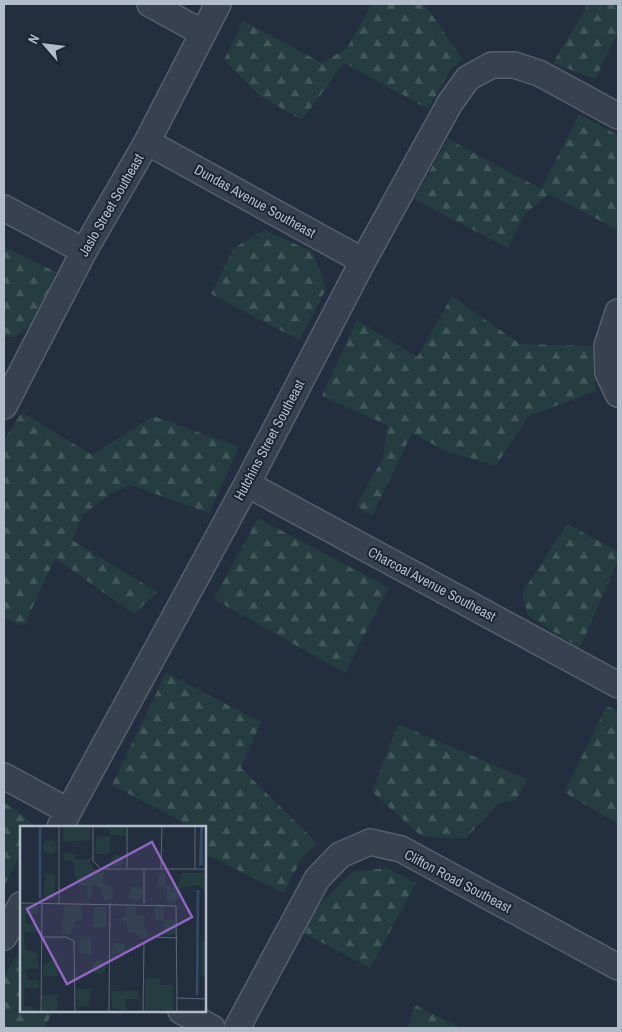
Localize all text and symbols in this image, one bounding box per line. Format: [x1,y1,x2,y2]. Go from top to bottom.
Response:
north arrow [20,20,70,70]
text: N [24,31,43,47]
street label: Jaslo Street Southeast [74,150,148,260]
street label: Dundas Avenue Southeast [191,160,319,242]
street label: Hutchins Street Southeast [230,377,308,503]
street label: Charcoal Avenue Southeast [365,543,499,625]
inset map [20,826,206,1012]
street label: Clifton Road Southeast [401,845,515,917]

